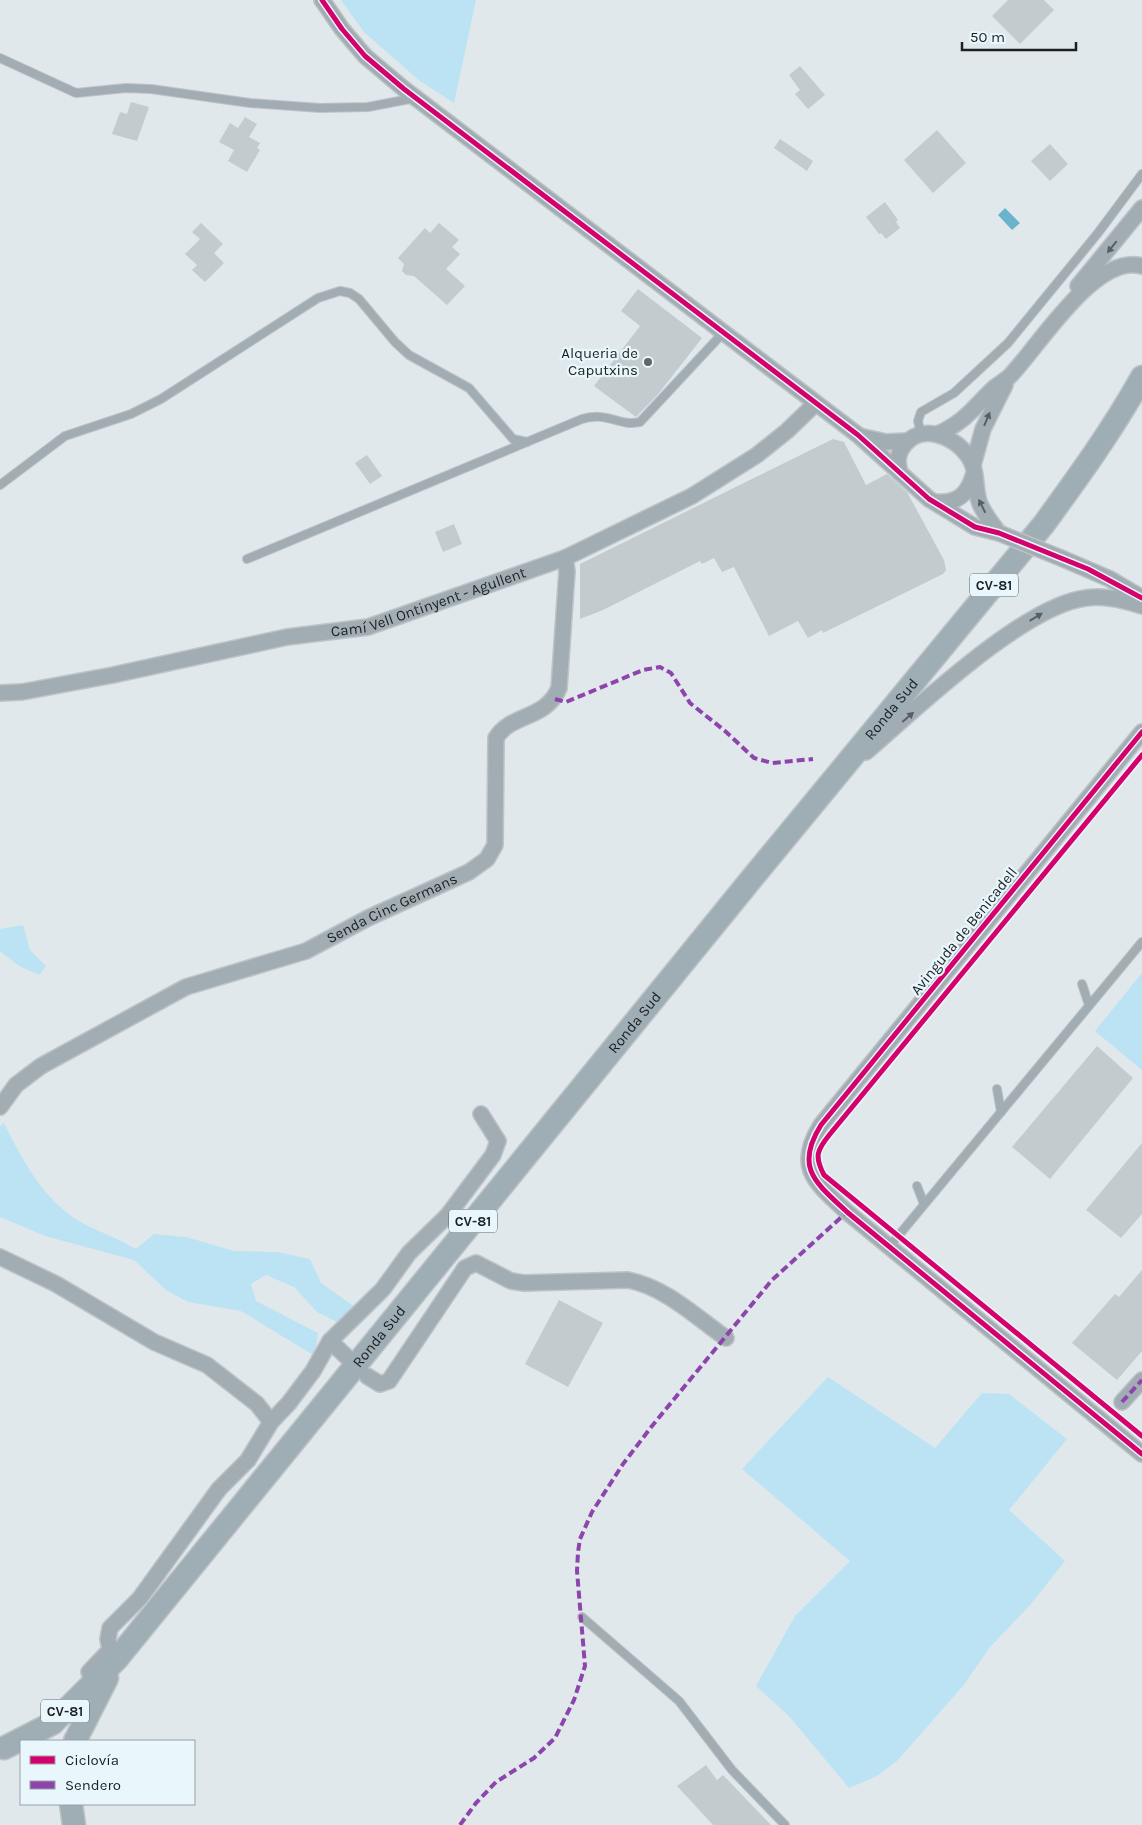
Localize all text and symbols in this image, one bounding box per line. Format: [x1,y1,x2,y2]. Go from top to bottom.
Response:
scale bar [962,20,1076,52]
text: 50 m [970,28,1005,46]
one-way arrow [1106,240,1117,253]
place label: Alqueria de Caputxins [561,344,638,379]
marker: Alqueria de Caputxins [642,356,654,368]
one-way arrow [983,411,991,426]
one-way arrow [977,499,985,513]
street label: Camí Vell Ontinyent - Agullent [330,563,529,640]
road number: CV-81 [970,574,1018,596]
one-way arrow [1030,613,1043,622]
street label: Ronda Sud [861,675,922,744]
one-way arrow [901,711,914,722]
street label: Avinguda de Benicadell [907,863,1021,999]
street label: Senda Cinc Germans [324,870,460,947]
street label: Ronda Sud [604,988,665,1057]
road number: CV-81 [449,1210,497,1232]
street label: Ronda Sud [349,1302,409,1371]
road number: CV-81 [41,1700,89,1722]
legend [20,1740,195,1805]
text: Ciclovía [65,1751,119,1769]
text: Sendero [65,1776,121,1794]

